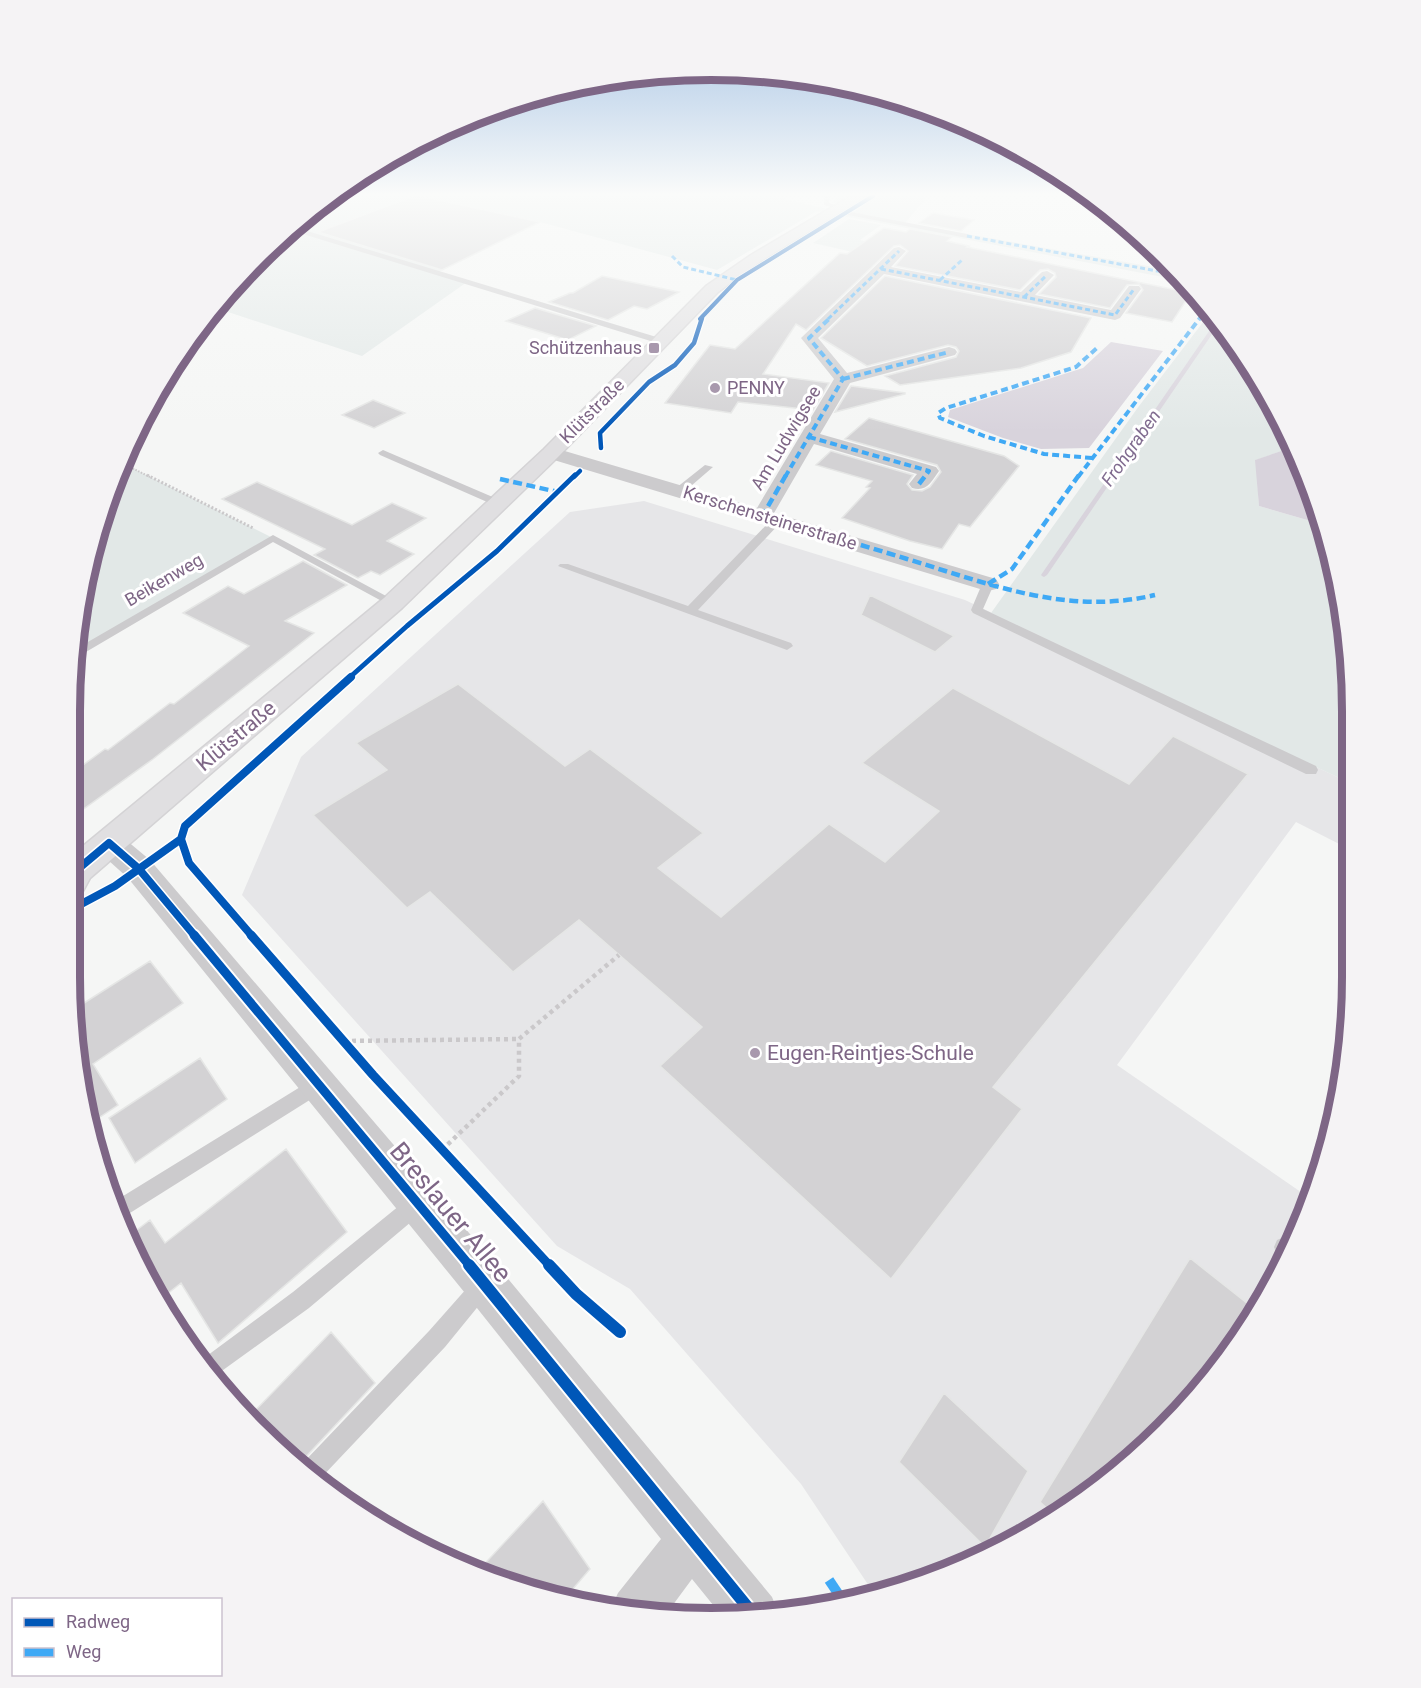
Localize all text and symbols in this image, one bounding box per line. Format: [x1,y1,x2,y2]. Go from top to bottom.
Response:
place label: Schützenhaus [529,337,642,358]
marker: Schützenhaus [647,341,661,355]
street label: Klütstraße [555,374,628,447]
place label: PENNY [727,377,785,398]
marker: PENNY [708,381,722,395]
street label: Am Ludwigsee [746,382,825,494]
water label: Frohgraben [1097,406,1165,490]
street label: Kerschensteinerstraße [681,481,860,554]
street label: Beikenweg [121,549,207,610]
street label: Klütstraße [191,696,281,776]
place label: Eugen-Reintjes-Schule [767,1041,974,1065]
marker: Eugen-Reintjes-Schule [748,1046,762,1060]
street label: Breslauer Allee [384,1136,518,1288]
legend [12,1598,222,1676]
text: Radweg [66,1611,130,1632]
text: Weg [66,1641,101,1662]

